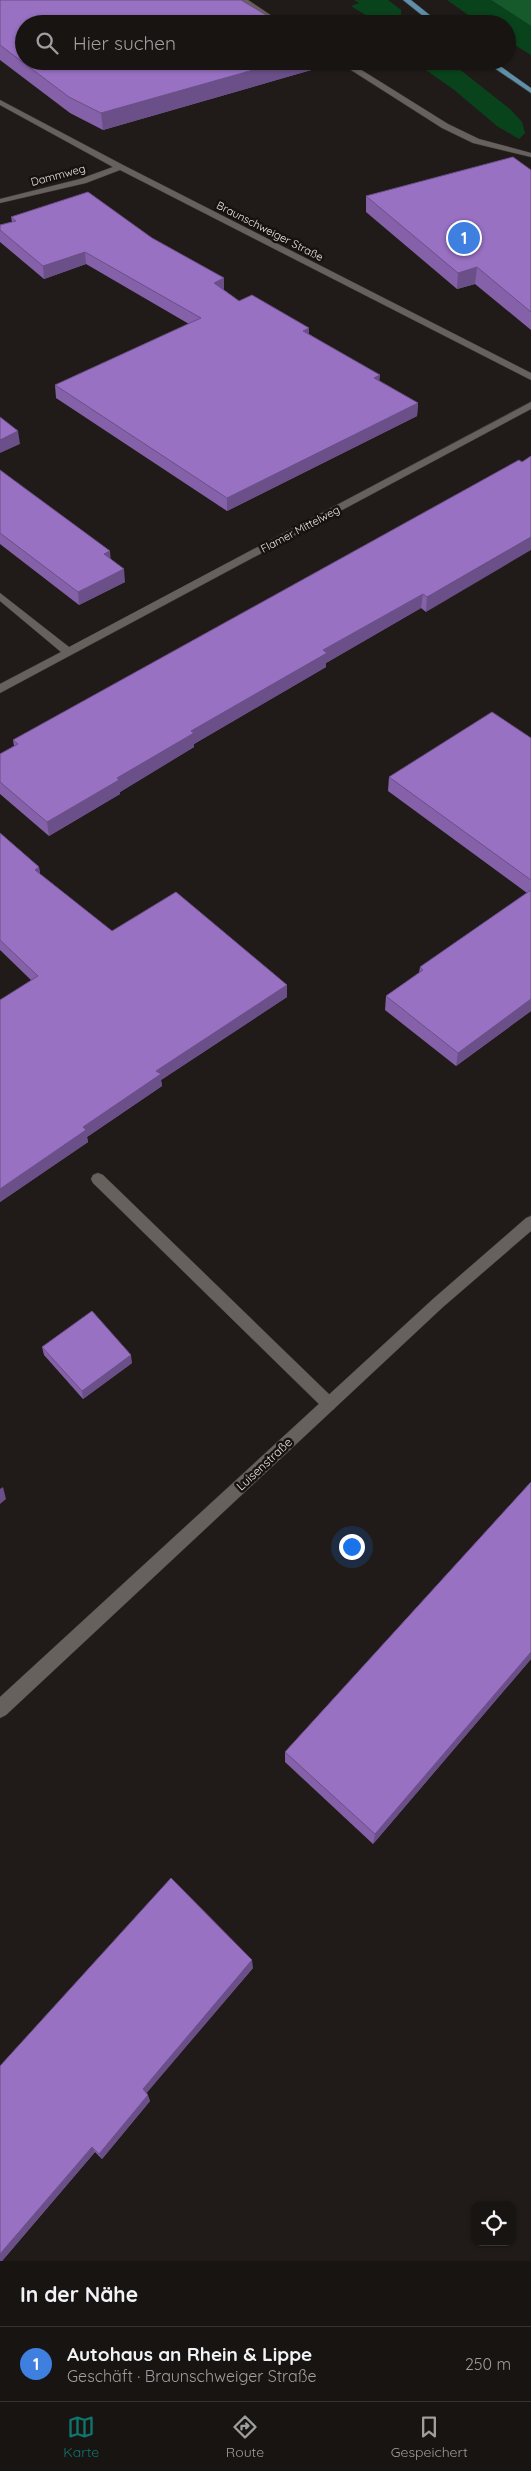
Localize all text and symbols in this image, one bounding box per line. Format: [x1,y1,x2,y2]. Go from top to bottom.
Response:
search box [15,15,516,70]
icon: search [33,29,61,57]
text: Hier suchen [73,31,176,55]
street label: Dammweg [29,161,87,189]
street label: Braunschweiger Straße [214,198,326,264]
pin: 1 [448,219,480,257]
street label: Flamer Mittelweg [258,502,342,556]
street label: Luisenstraße [233,1434,295,1494]
your location [339,1534,365,1560]
map controls [471,2201,516,2246]
button: locate [471,2201,516,2246]
text: In der Nähe [20,2281,138,2307]
text: Autohaus an Rhein & Lippe [67,2342,312,2366]
text: 1 [33,2354,39,2374]
text: 250 m [465,2354,511,2374]
text: Geschäft · Braunschweiger Straße [67,2366,317,2386]
tab: Karte [63,2413,99,2461]
tab: Route [226,2413,264,2461]
tab: Gespeichert [391,2413,468,2461]

